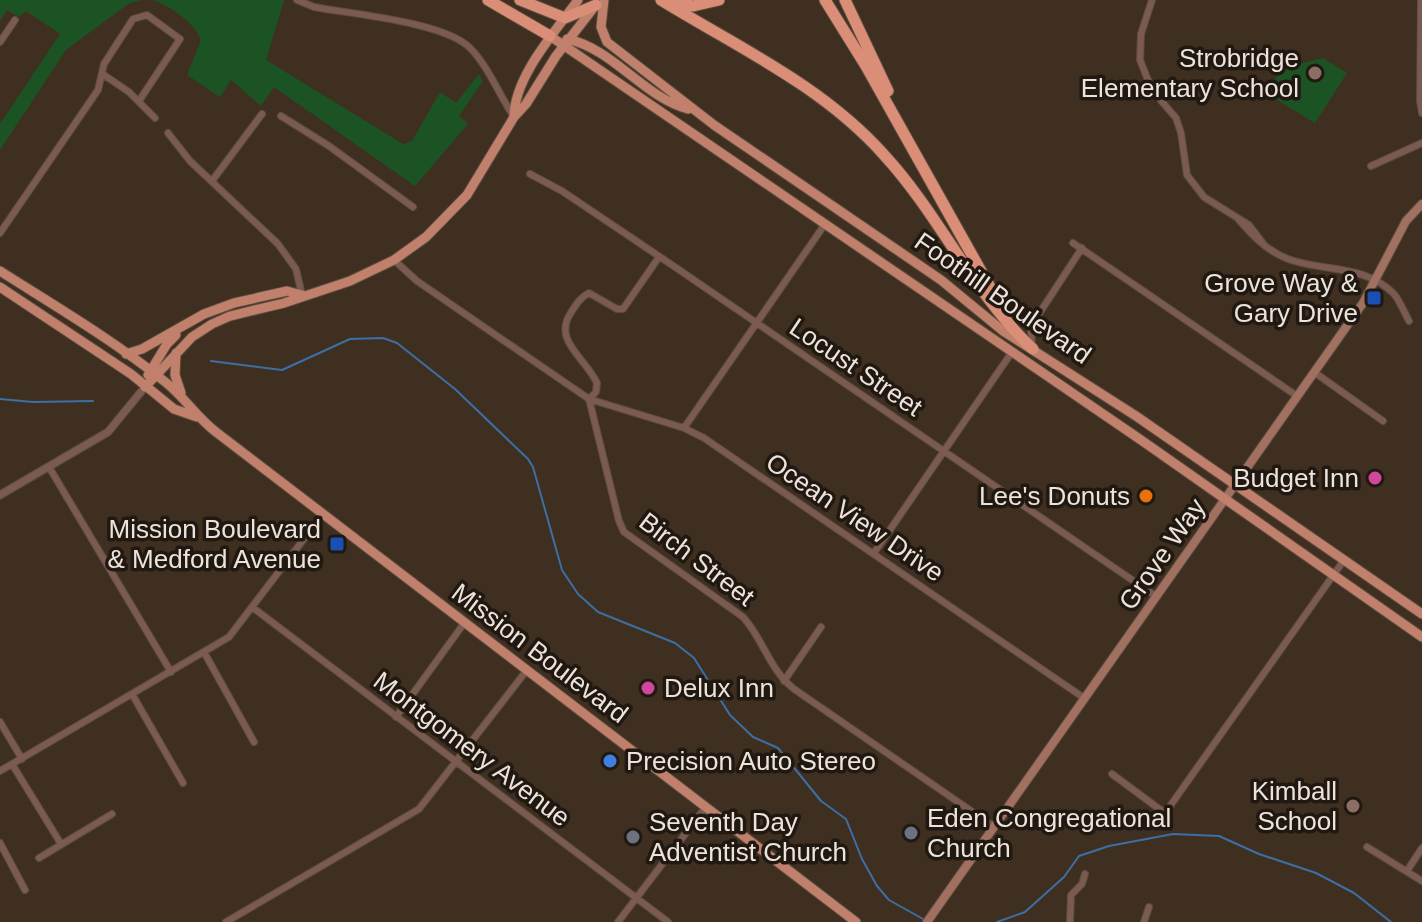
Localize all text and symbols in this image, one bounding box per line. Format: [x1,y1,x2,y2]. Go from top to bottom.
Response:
place label: Strobridge Elementary School [1081,43,1299,103]
marker: Strobridge Elementary School [1306,64,1324,82]
street label: Foothill Boulevard [909,226,1097,370]
place label: Grove Way & Gary Drive [1204,268,1358,328]
marker: Grove Way & Gary Drive [1365,289,1383,307]
street label: Locust Street [784,312,929,423]
street label: Ocean View Drive [761,447,949,587]
place label: Budget Inn [1233,463,1359,493]
marker: Budget Inn [1366,469,1384,487]
place label: Lee's Donuts [979,481,1130,511]
marker: Lee's Donuts [1137,487,1155,505]
street label: Grove Way [1113,493,1211,615]
street label: Birch Street [634,506,761,612]
place label: Mission Boulevard & Medford Avenue [108,514,321,574]
marker: Mission Boulevard & Medford Avenue [328,535,346,553]
street label: Mission Boulevard [446,577,634,729]
street label: Montgomery Avenue [368,665,576,833]
place label: Delux Inn [664,673,774,703]
marker: Delux Inn [639,679,657,697]
place label: Precision Auto Stereo [626,746,876,776]
marker: Precision Auto Stereo [601,752,619,770]
place label: Kimball School [1252,776,1337,836]
marker: Kimball School [1344,797,1362,815]
place label: Eden Congregational Church [927,803,1171,863]
place label: Seventh Day Adventist Church [649,807,847,867]
marker: Eden Congregational Church [902,824,920,842]
marker: Seventh Day Adventist Church [624,828,642,846]

